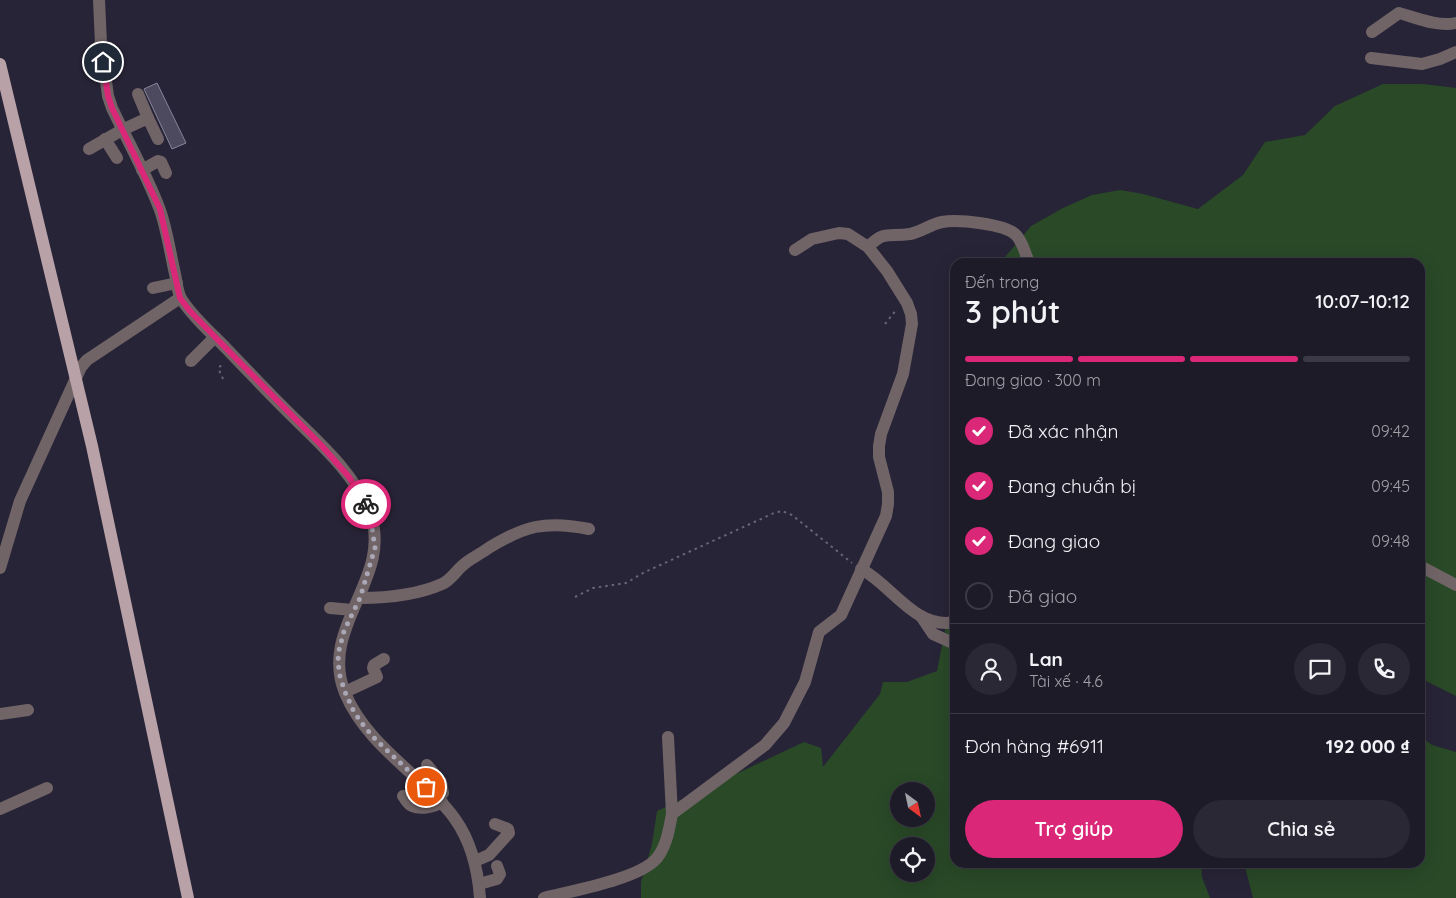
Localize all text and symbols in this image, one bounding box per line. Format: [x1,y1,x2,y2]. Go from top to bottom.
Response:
pin [82,41,124,83]
icon: home [89,48,117,76]
text: Đến trong [965,272,1039,292]
text: 10:07–10:12 [1315,289,1410,313]
text: 3 phút [965,291,1060,331]
text: Đang giao · 300 m [965,370,1101,390]
icon: check [965,417,993,445]
text: Đã xác nhận [1008,419,1118,443]
text: 09:42 [1371,421,1410,441]
icon: check [965,472,993,500]
text: Đang chuẩn bị [1008,474,1136,498]
text: 09:45 [1371,476,1410,496]
courier [341,479,391,529]
icon: bike [352,490,380,518]
icon: check [965,527,993,555]
text: Đang giao [1008,529,1100,553]
text: 09:48 [1371,531,1410,551]
text: Đã giao [1008,584,1077,608]
button: person [965,643,1017,695]
button: chat [1294,643,1346,695]
button: phone [1358,643,1410,695]
text: Lan [1029,647,1063,671]
text: Tài xế · 4.6 [1029,671,1103,691]
text: Đơn hàng #6911 [965,734,1104,758]
text: 192 000 ₫ [1326,734,1410,758]
pin [405,766,447,808]
icon: bag [412,773,440,801]
north arrow [890,782,935,828]
map controls [890,782,935,882]
button: Trợ giúp [965,800,1183,858]
button: Chia sẻ [1193,800,1410,858]
button: locate [890,837,935,882]

